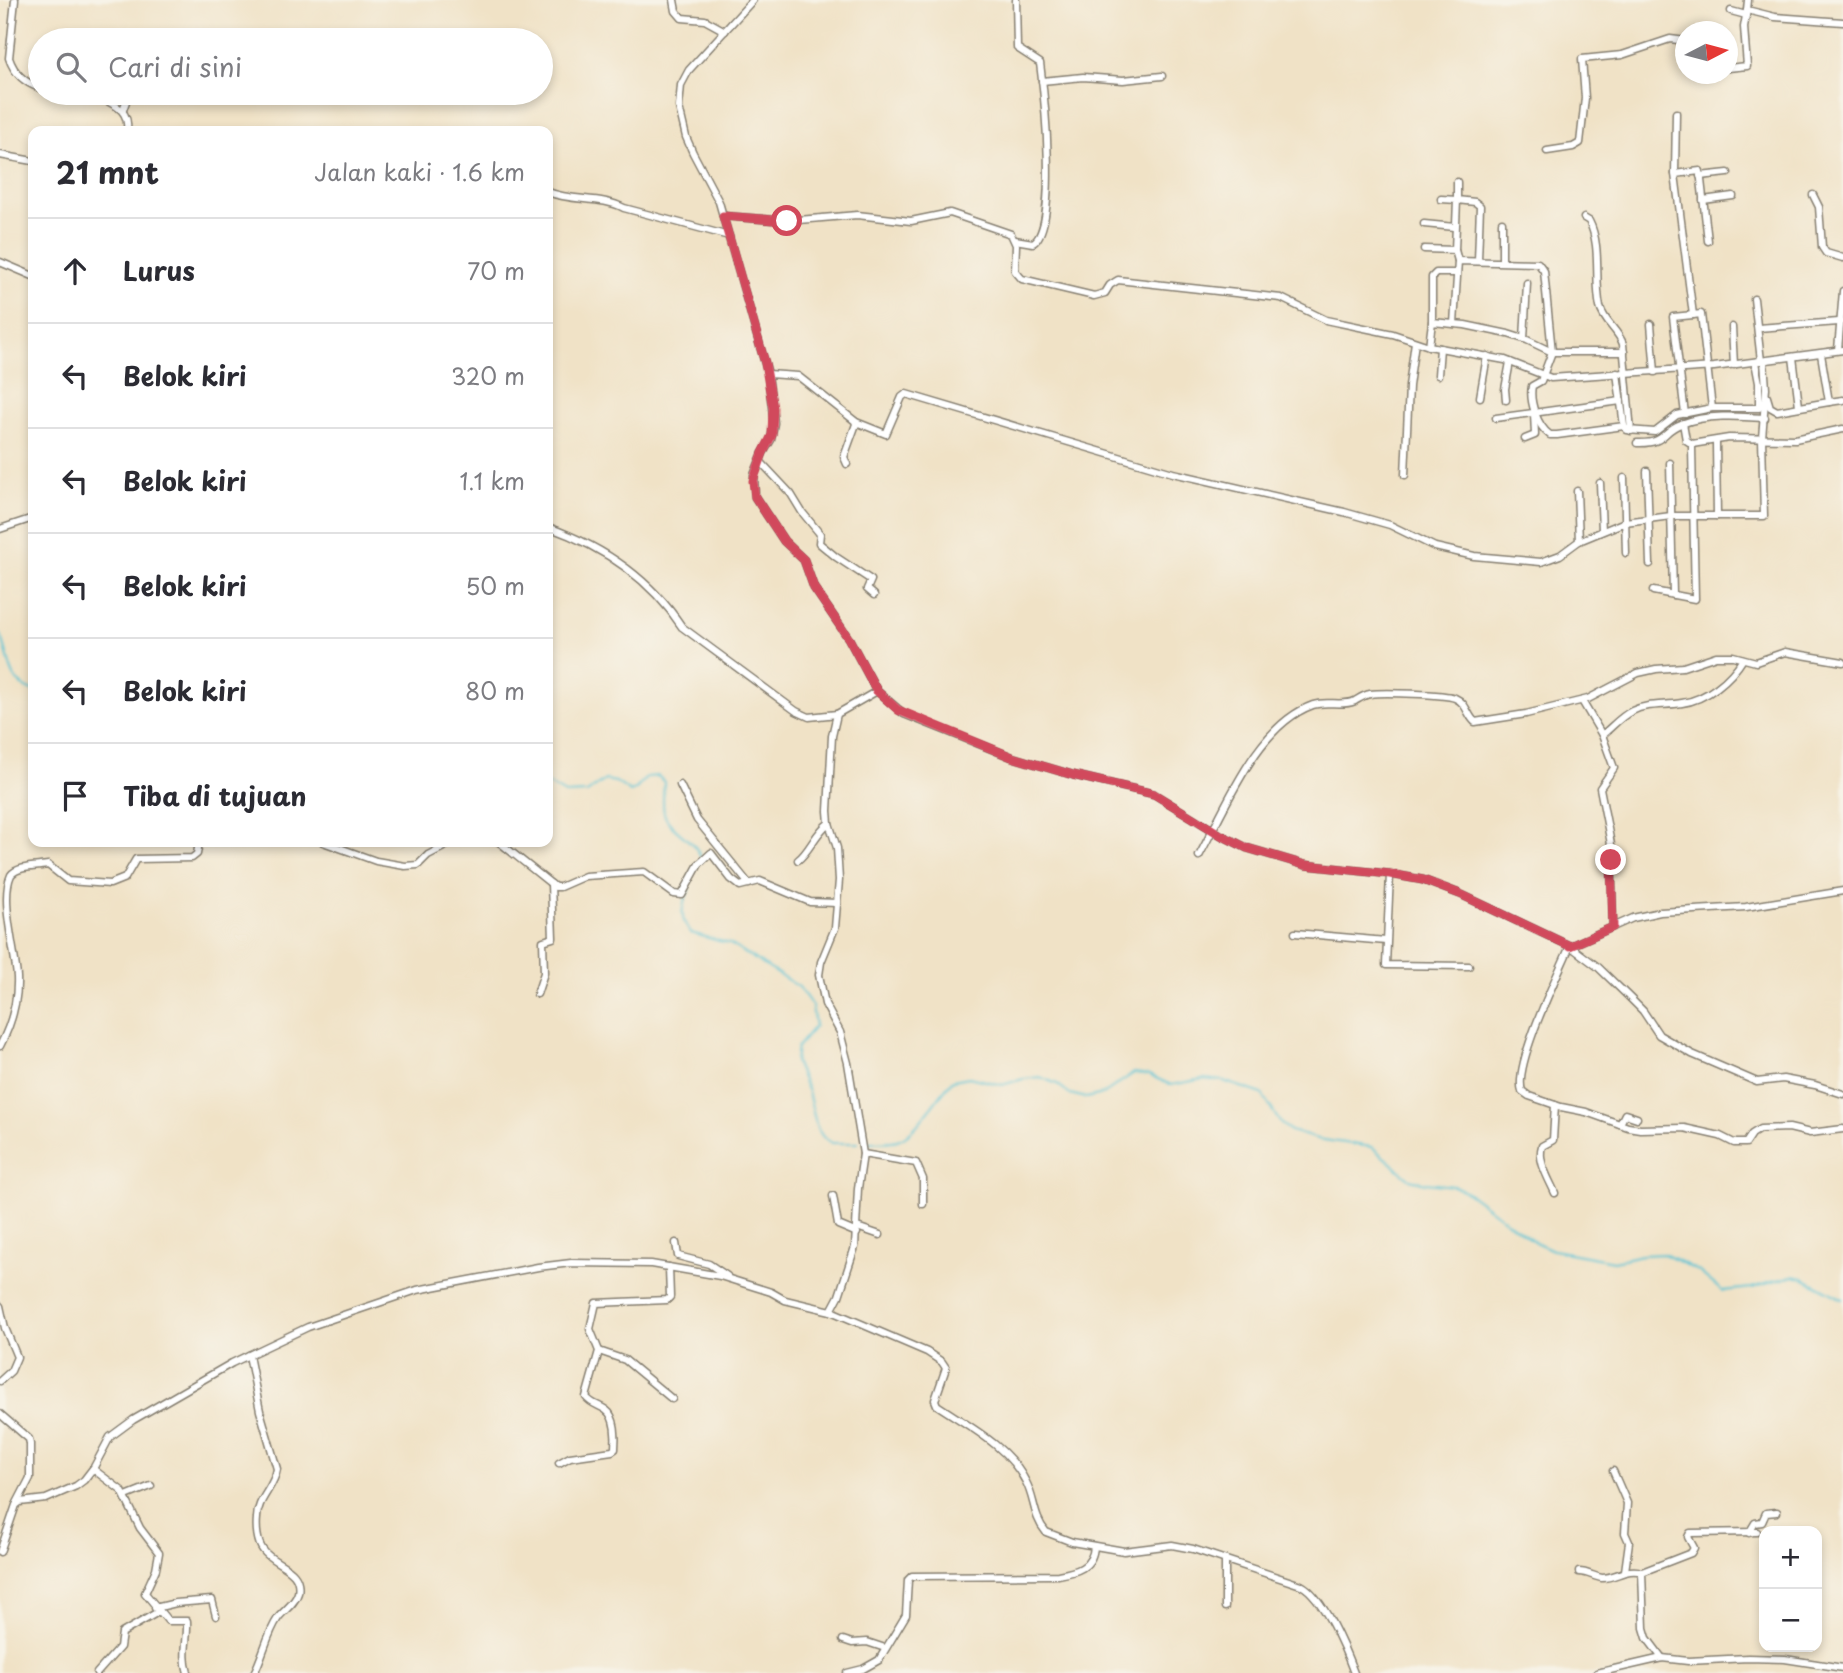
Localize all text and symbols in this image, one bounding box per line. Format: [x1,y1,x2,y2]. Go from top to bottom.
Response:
north arrow [1675,21,1738,84]
search box [28,28,553,105]
text: Cari di sini [108,47,242,86]
icon: search [52,48,90,86]
text: 21 mnt [56,149,159,194]
text: Jalan kaki · 1.6 km [314,154,525,189]
route start [771,205,802,236]
text: Lurus [123,251,195,290]
icon: ahead [56,252,94,290]
text: 70 m [467,253,525,288]
text: Belok kiri [123,356,246,395]
icon: left [56,357,94,395]
text: 320 m [451,358,525,393]
text: Belok kiri [123,461,246,500]
icon: left [56,462,94,500]
text: 1.1 km [459,463,525,498]
text: Belok kiri [123,566,246,605]
icon: left [56,567,94,605]
text: 50 m [465,568,525,603]
text: Belok kiri [123,671,246,710]
icon: left [56,672,94,710]
text: 80 m [465,673,525,708]
text: Tiba di tujuan [123,776,307,815]
icon: arrive [56,777,94,815]
route end [1595,844,1626,875]
map controls [1759,1526,1822,1652]
button: + [1759,1526,1822,1589]
button: − [1759,1589,1822,1652]

